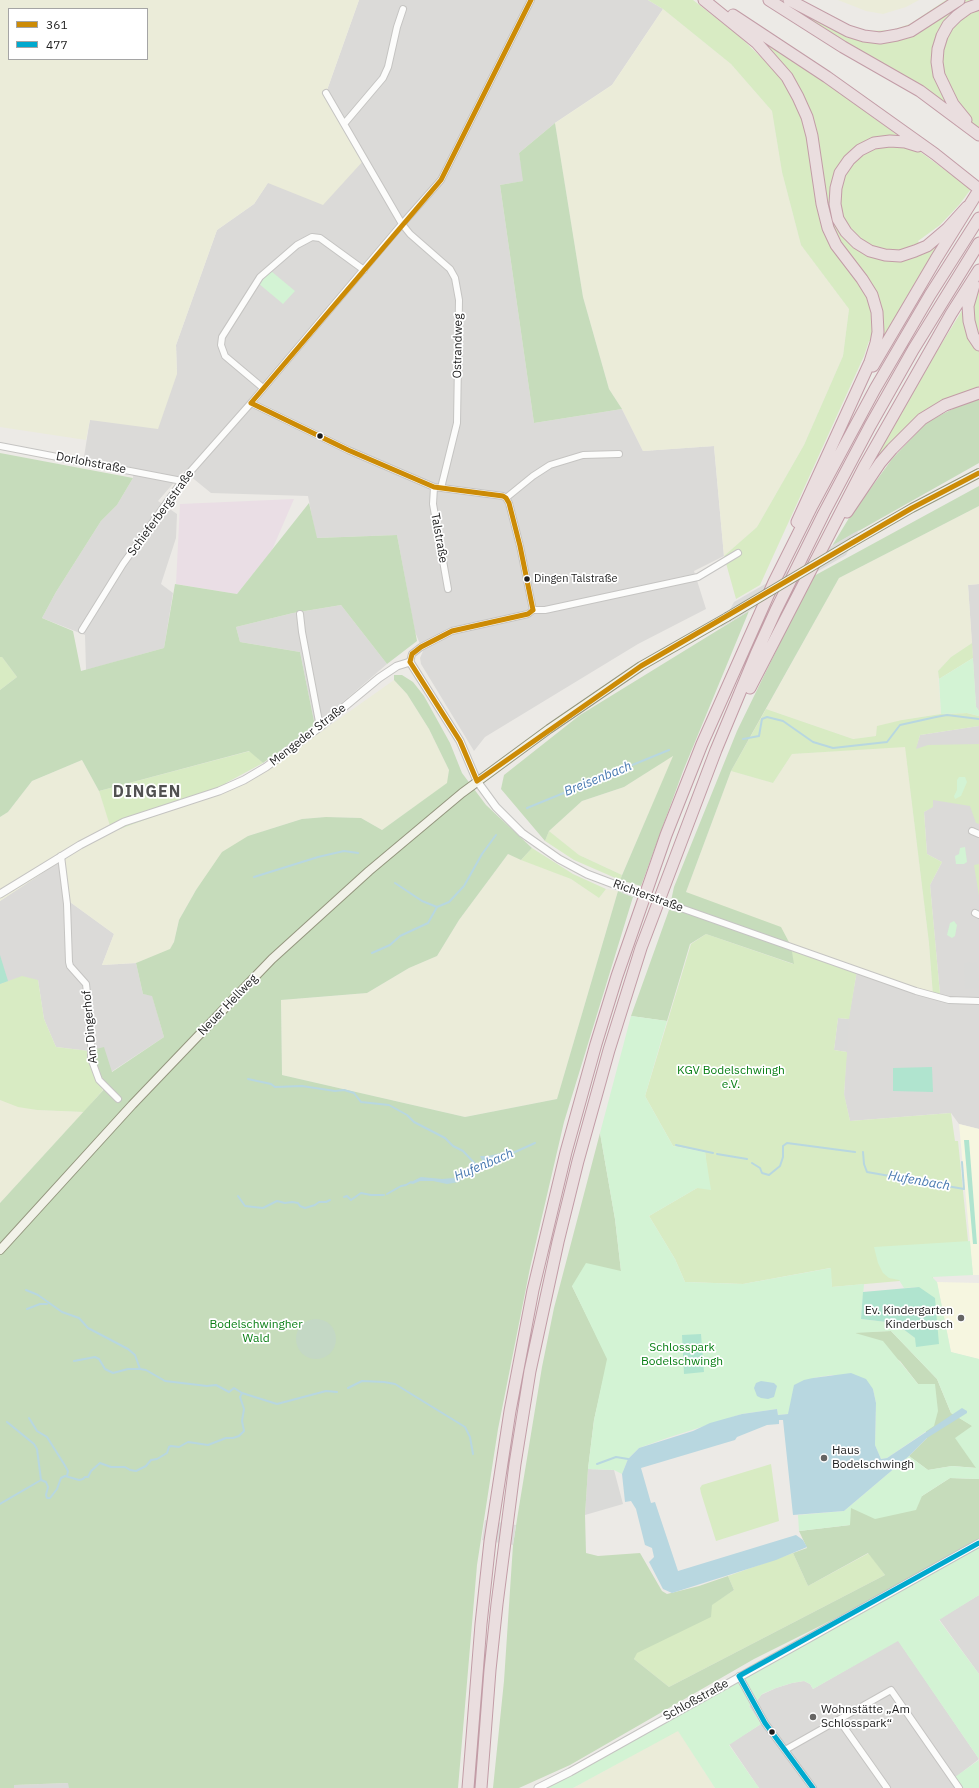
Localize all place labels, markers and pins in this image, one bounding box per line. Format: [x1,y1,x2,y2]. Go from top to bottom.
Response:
unlabelled marker [315,431,325,441]
place label: Dingen Talstraße [534,572,617,586]
marker: Dingen Talstraße [522,574,532,584]
place label: Ev. Kindergarten Kinderbusch [865,1304,953,1332]
marker: Ev. Kindergarten Kinderbusch [956,1313,966,1323]
place label: Haus Bodelschwingh [832,1444,914,1472]
marker: Haus Bodelschwingh [819,1453,829,1463]
place label: Wohnstätte „Am Schlosspark“ [821,1703,910,1731]
marker: Wohnstätte „Am Schlosspark“ [808,1712,818,1722]
unlabelled marker [767,1727,777,1737]

